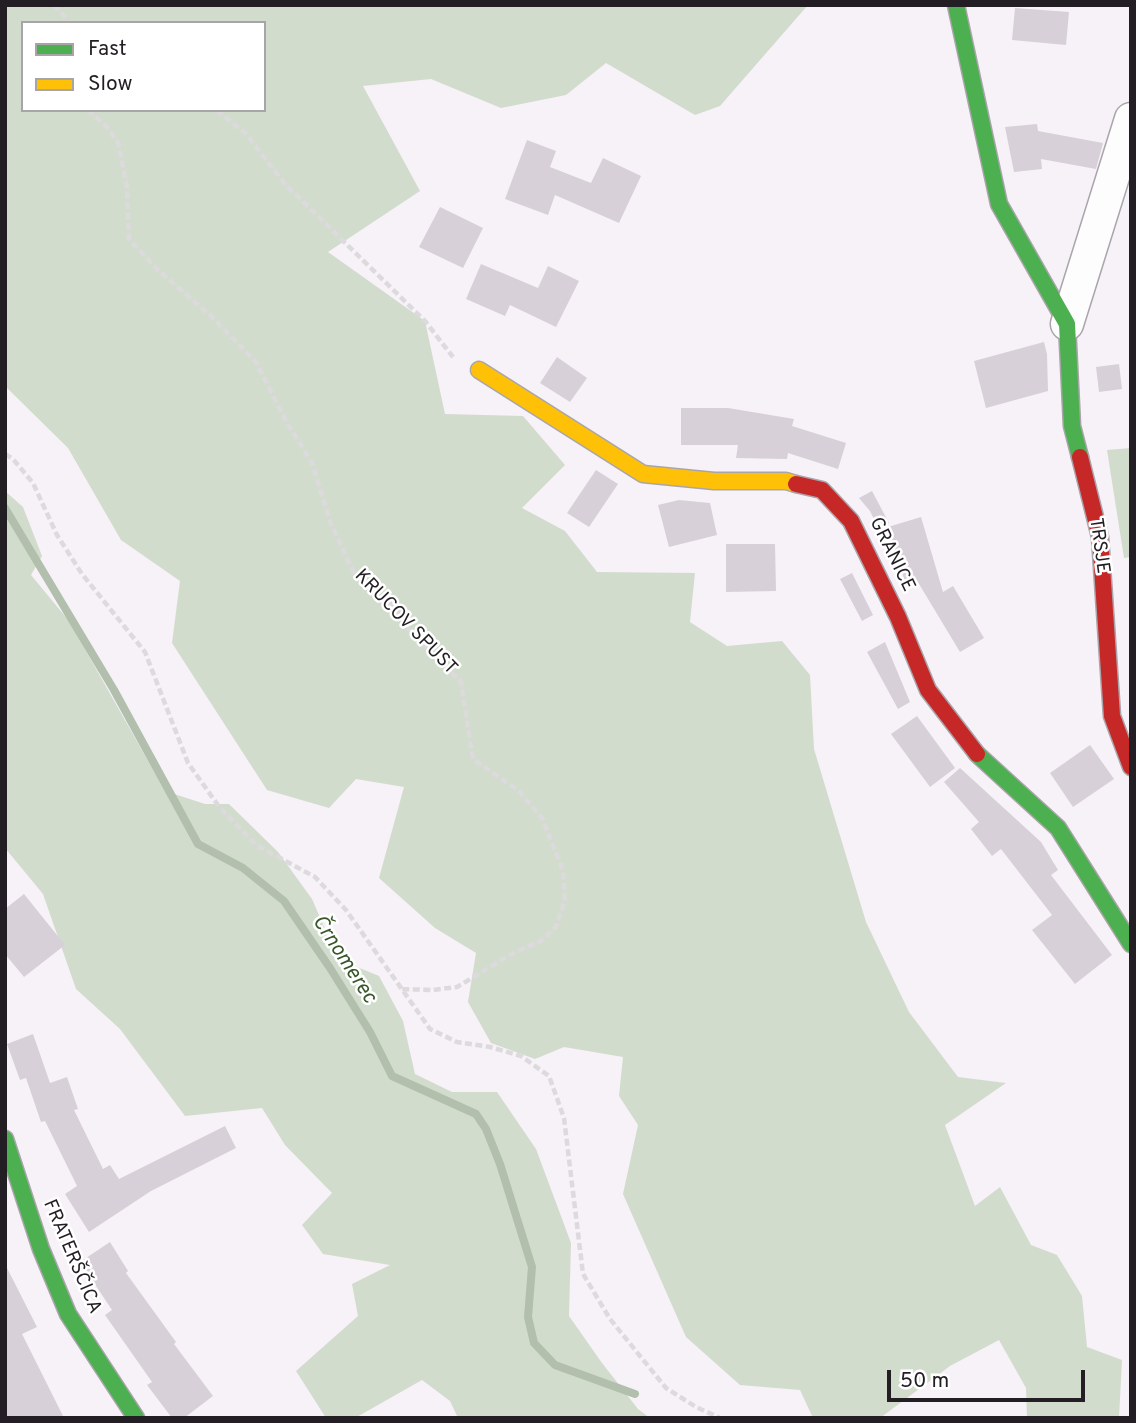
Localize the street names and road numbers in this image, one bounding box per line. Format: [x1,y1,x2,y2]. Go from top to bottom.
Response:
street label: GRANICE [863,514,919,596]
street label: TRSJE [1083,517,1113,575]
street label: KRUCOV SPUST [349,565,461,681]
street label: FRATERŠČICA [37,1196,105,1318]

